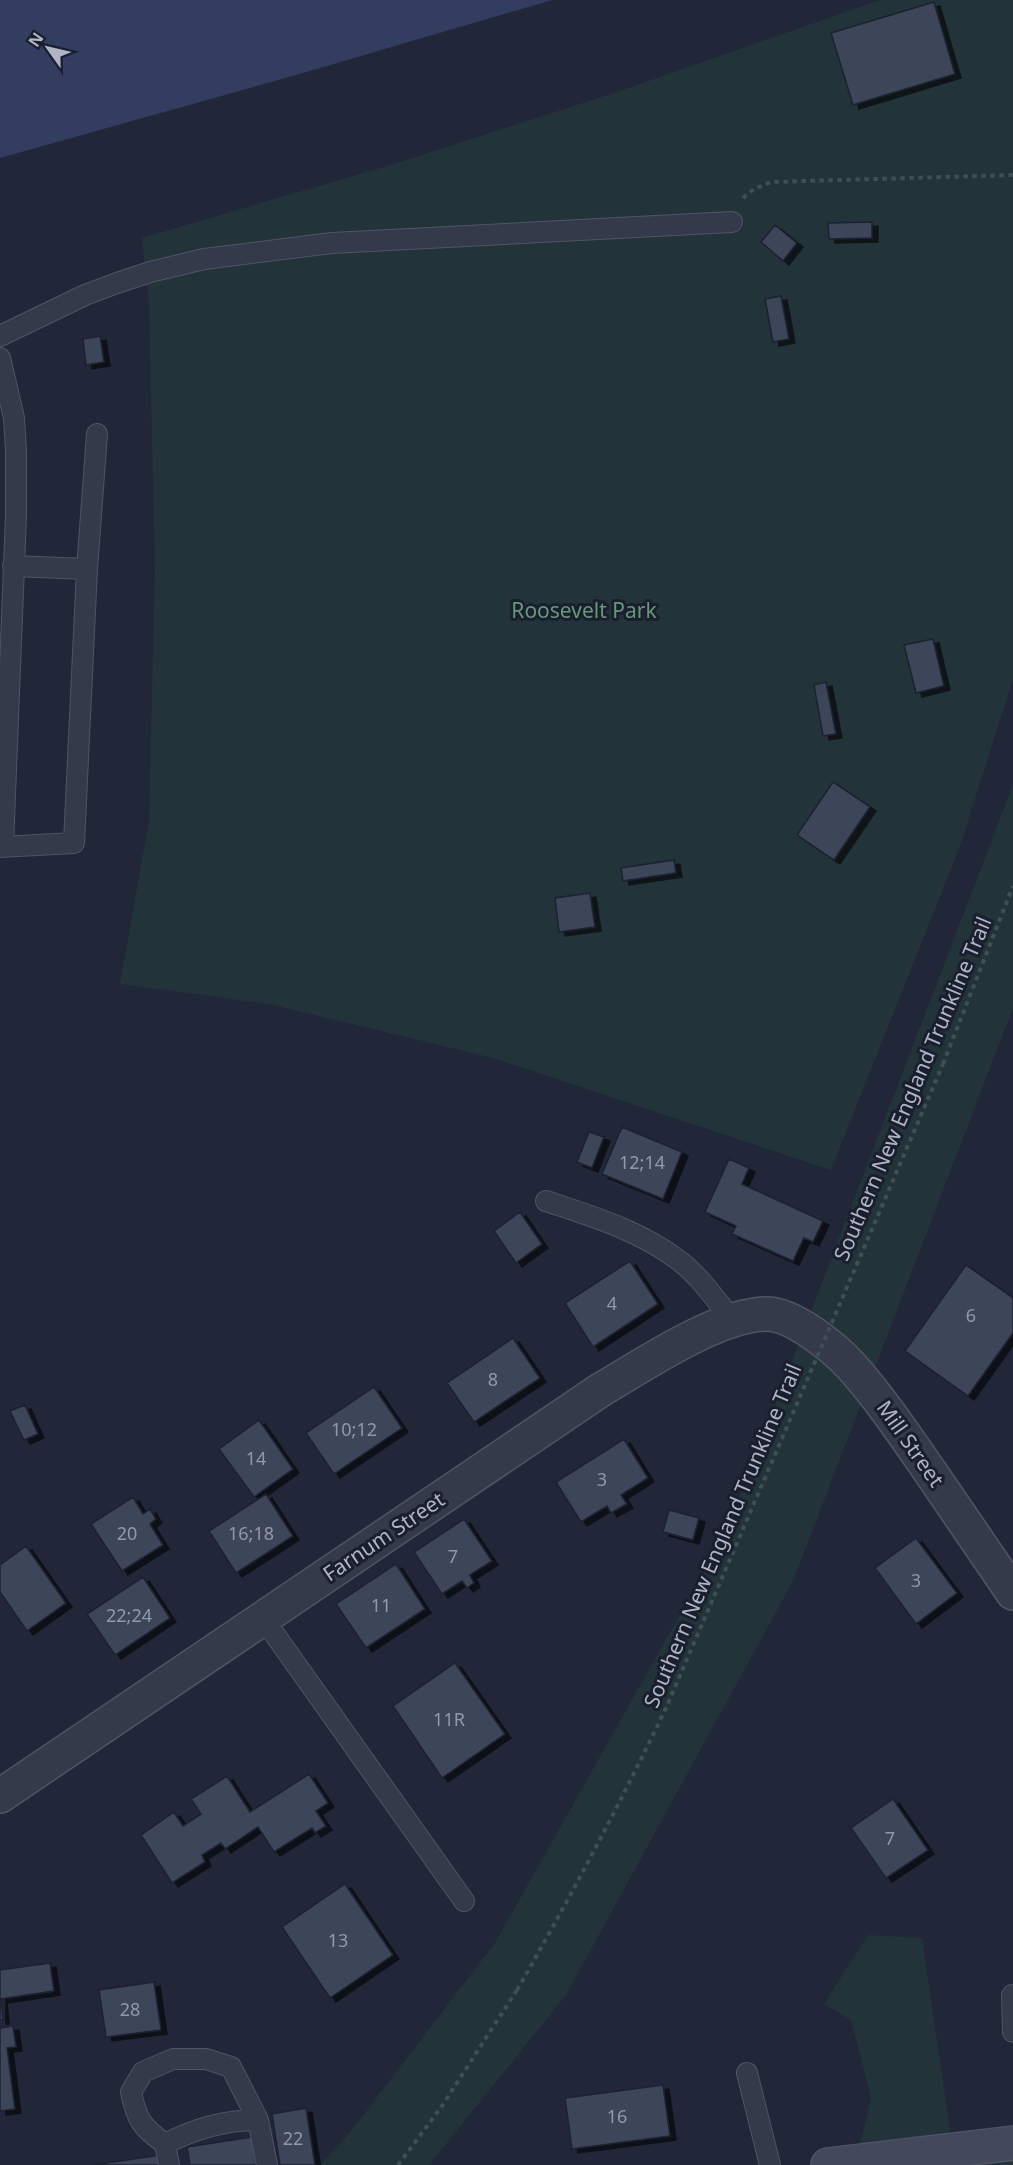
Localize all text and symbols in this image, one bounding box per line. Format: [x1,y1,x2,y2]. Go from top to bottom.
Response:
north arrow [18,18,78,78]
text: N [23,28,48,51]
park label: Roosevelt Park [511,596,657,624]
street label: Southern New England Trunkline Trail [827,912,998,1265]
house number: 12;14 [619,1150,665,1174]
house number: 4 [607,1291,617,1315]
house number: 6 [966,1303,976,1327]
street label: Southern New England Trunkline Trail [637,1359,808,1712]
house number: 8 [488,1367,498,1391]
street label: Mill Street [871,1395,951,1493]
house number: 10;12 [331,1417,377,1441]
house number: 14 [246,1446,266,1470]
house number: 3 [597,1467,607,1491]
street label: Farnum Street [317,1485,450,1587]
house number: 20 [117,1521,137,1545]
house number: 16;18 [228,1521,274,1545]
house number: 7 [448,1544,458,1568]
house number: 3 [911,1568,921,1592]
house number: 11 [371,1593,391,1617]
house number: 22;24 [106,1603,152,1627]
house number: 11R [433,1707,465,1731]
house number: 7 [885,1826,895,1850]
house number: 13 [328,1928,348,1952]
house number: 28 [120,1997,140,2021]
house number: 16 [607,2104,627,2128]
house number: 22 [283,2126,303,2150]

